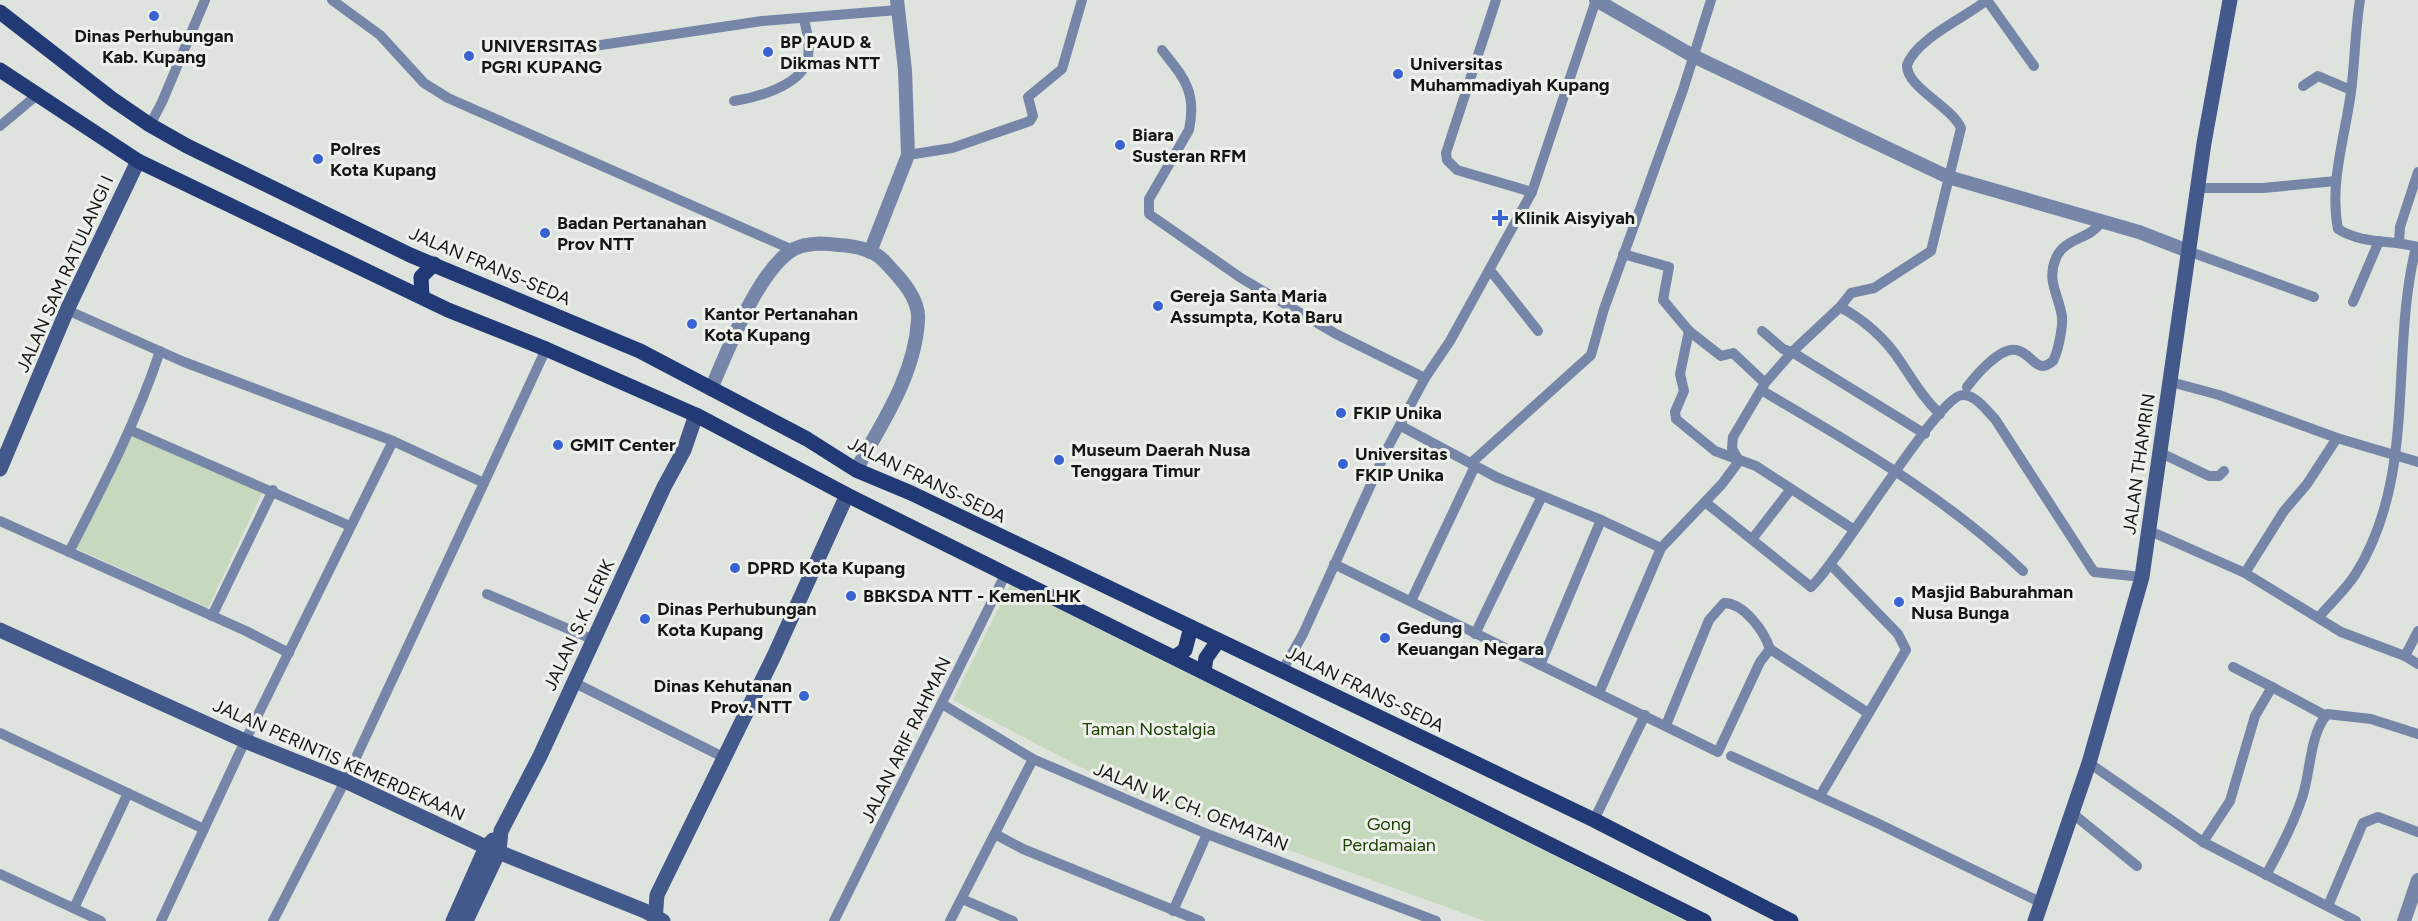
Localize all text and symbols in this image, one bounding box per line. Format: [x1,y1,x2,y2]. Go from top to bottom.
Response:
marker: Dinas Perhubungan Kab. Kupang [147,9,161,23]
place label: Dinas Perhubungan Kab. Kupang [74,25,234,68]
place label: BP PAUD & Dikmas NTT [780,31,880,74]
place label: UNIVERSITAS PGRI KUPANG [481,35,602,78]
marker: BP PAUD & Dikmas NTT [761,45,775,59]
marker: UNIVERSITAS PGRI KUPANG [462,49,476,63]
place label: Universitas Muhammadiyah Kupang [1410,53,1610,96]
marker: Universitas Muhammadiyah Kupang [1391,67,1405,81]
place label: Biara Susteran RFM [1132,124,1247,167]
place label: Polres Kota Kupang [330,138,436,181]
marker: Biara Susteran RFM [1113,138,1127,152]
marker: Polres Kota Kupang [311,152,325,166]
street label: JALAN SAM RATULANGI I [12,172,118,376]
place label: Klinik Aisyiyah [1514,207,1635,229]
marker: Klinik Aisyiyah [1491,209,1509,227]
place label: Badan Pertanahan Prov NTT [557,212,706,255]
street label: JALAN FRANS-SEDA [406,222,574,310]
marker: Badan Pertanahan Prov NTT [538,226,552,240]
place label: Gereja Santa Maria Assumpta, Kota Baru [1170,285,1342,328]
marker: Gereja Santa Maria Assumpta, Kota Baru [1151,299,1165,313]
place label: Kantor Pertanahan Kota Kupang [704,303,858,346]
marker: Kantor Pertanahan Kota Kupang [685,317,699,331]
street label: JALAN THAMRIN [2118,392,2160,536]
place label: FKIP Unika [1353,402,1442,424]
marker: FKIP Unika [1334,406,1348,420]
street label: JALAN FRANS-SEDA [844,432,1010,528]
place label: GMIT Center [570,434,676,456]
marker: GMIT Center [551,438,565,452]
place label: Museum Daerah Nusa Tenggara Timur [1071,439,1250,482]
place label: Universitas FKIP Unika [1355,443,1448,486]
marker: Museum Daerah Nusa Tenggara Timur [1052,453,1066,467]
marker: Universitas FKIP Unika [1336,457,1350,471]
street label: JALAN S.K. LERIK [539,556,619,694]
place label: DPRD Kota Kupang [747,557,905,579]
marker: DPRD Kota Kupang [728,561,742,575]
place label: Masjid Baburahman Nusa Bunga [1911,581,2073,624]
place label: BBKSDA NTT - KemenLHK [863,585,1081,607]
marker: BBKSDA NTT - KemenLHK [844,589,858,603]
marker: Masjid Baburahman Nusa Bunga [1892,595,1906,609]
place label: Dinas Perhubungan Kota Kupang [657,598,817,641]
marker: Dinas Perhubungan Kota Kupang [638,612,652,626]
place label: Gedung Keuangan Negara [1397,617,1544,660]
marker: Gedung Keuangan Negara [1378,631,1392,645]
street label: JALAN FRANS-SEDA [1282,641,1448,737]
street label: JALAN ARIF RAHMAN [856,653,956,827]
place label: Dinas Kehutanan Prov. NTT [654,675,792,718]
marker: Dinas Kehutanan Prov. NTT [797,689,811,703]
street label: JALAN PERINTIS KEMERDEKAAN [209,694,469,826]
park label: Taman Nostalgia [1082,718,1216,740]
street label: JALAN W. CH. OEMATAN [1090,758,1292,856]
park label: Gong Perdamaian [1342,813,1436,856]

